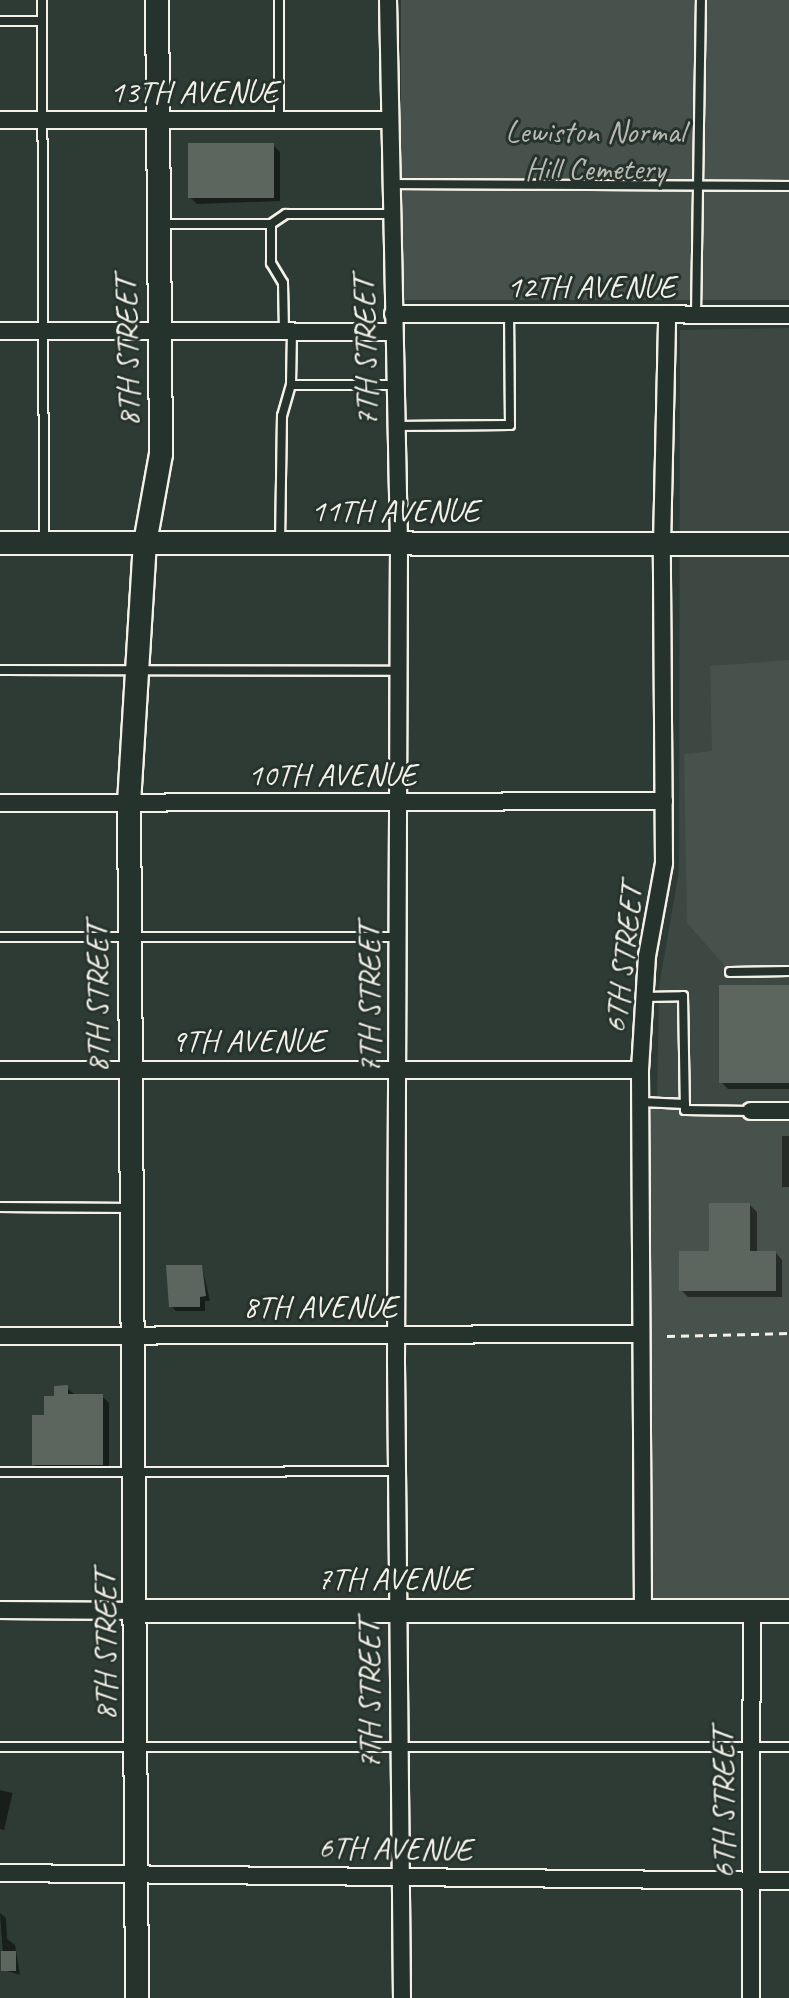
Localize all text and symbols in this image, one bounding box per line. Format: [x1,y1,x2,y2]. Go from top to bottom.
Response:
street label: 13TH AVENUE [111,73,277,111]
park label: Lewiston Normal Hill Cemetery [504,114,686,189]
street label: 12TH AVENUE [508,268,674,306]
street label: 8TH STREET [108,277,148,427]
street label: 7TH STREET [346,277,386,427]
street label: 11TH AVENUE [312,492,478,530]
street label: 10TH AVENUE [249,756,415,794]
street label: 6TH STREET [596,883,652,1035]
street label: 8TH STREET [79,923,117,1073]
street label: 7TH STREET [351,924,389,1074]
street label: 9TH AVENUE [172,1022,324,1060]
street label: 8TH AVENUE [244,1288,396,1326]
street label: 7TH AVENUE [318,1560,470,1598]
street label: 8TH STREET [87,1571,125,1721]
street label: 7TH STREET [351,1620,389,1770]
street label: 6TH STREET [705,1729,743,1879]
street label: 6TH AVENUE [319,1828,471,1870]

